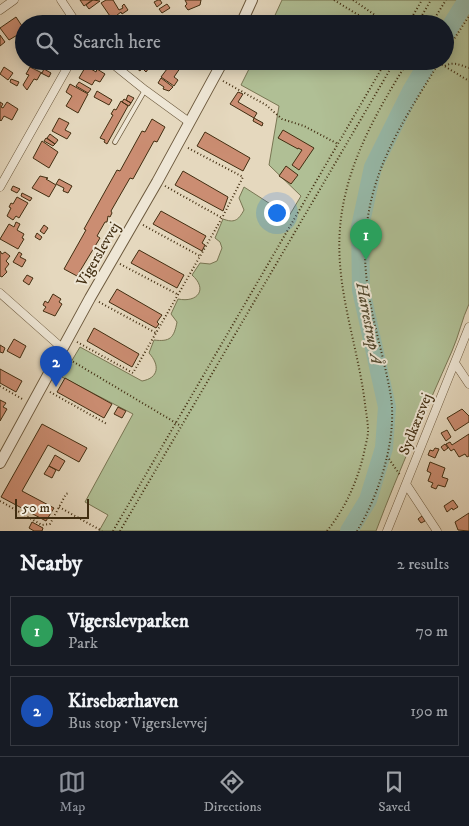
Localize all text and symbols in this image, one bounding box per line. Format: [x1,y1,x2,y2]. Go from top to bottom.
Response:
search box [15,15,454,70]
icon: search [33,29,61,57]
text: Search here [73,31,161,54]
your location [264,200,290,226]
street label: Vigerslevvej [72,219,124,291]
pin: 1 [350,219,382,260]
water label: Harrestrup Å [351,280,387,367]
pin: 2 [40,346,72,387]
street label: Sydkærsvej [394,390,436,458]
scale bar [15,496,89,519]
text: 50 m [22,499,50,517]
text: Nearby [20,551,82,577]
text: 2 results [397,554,449,574]
text: Vigerslevparken [68,610,189,633]
text: 1 [34,621,40,641]
text: 70 m [416,621,448,641]
text: Park [68,633,98,653]
text: Kirsebærhaven [68,690,178,713]
text: 2 [33,701,41,721]
text: 190 m [410,701,448,721]
text: Bus stop · Vigerslevvej [68,713,207,733]
tab: Map [58,768,86,816]
tab: Directions [203,768,261,816]
tab: Saved [378,768,411,816]

